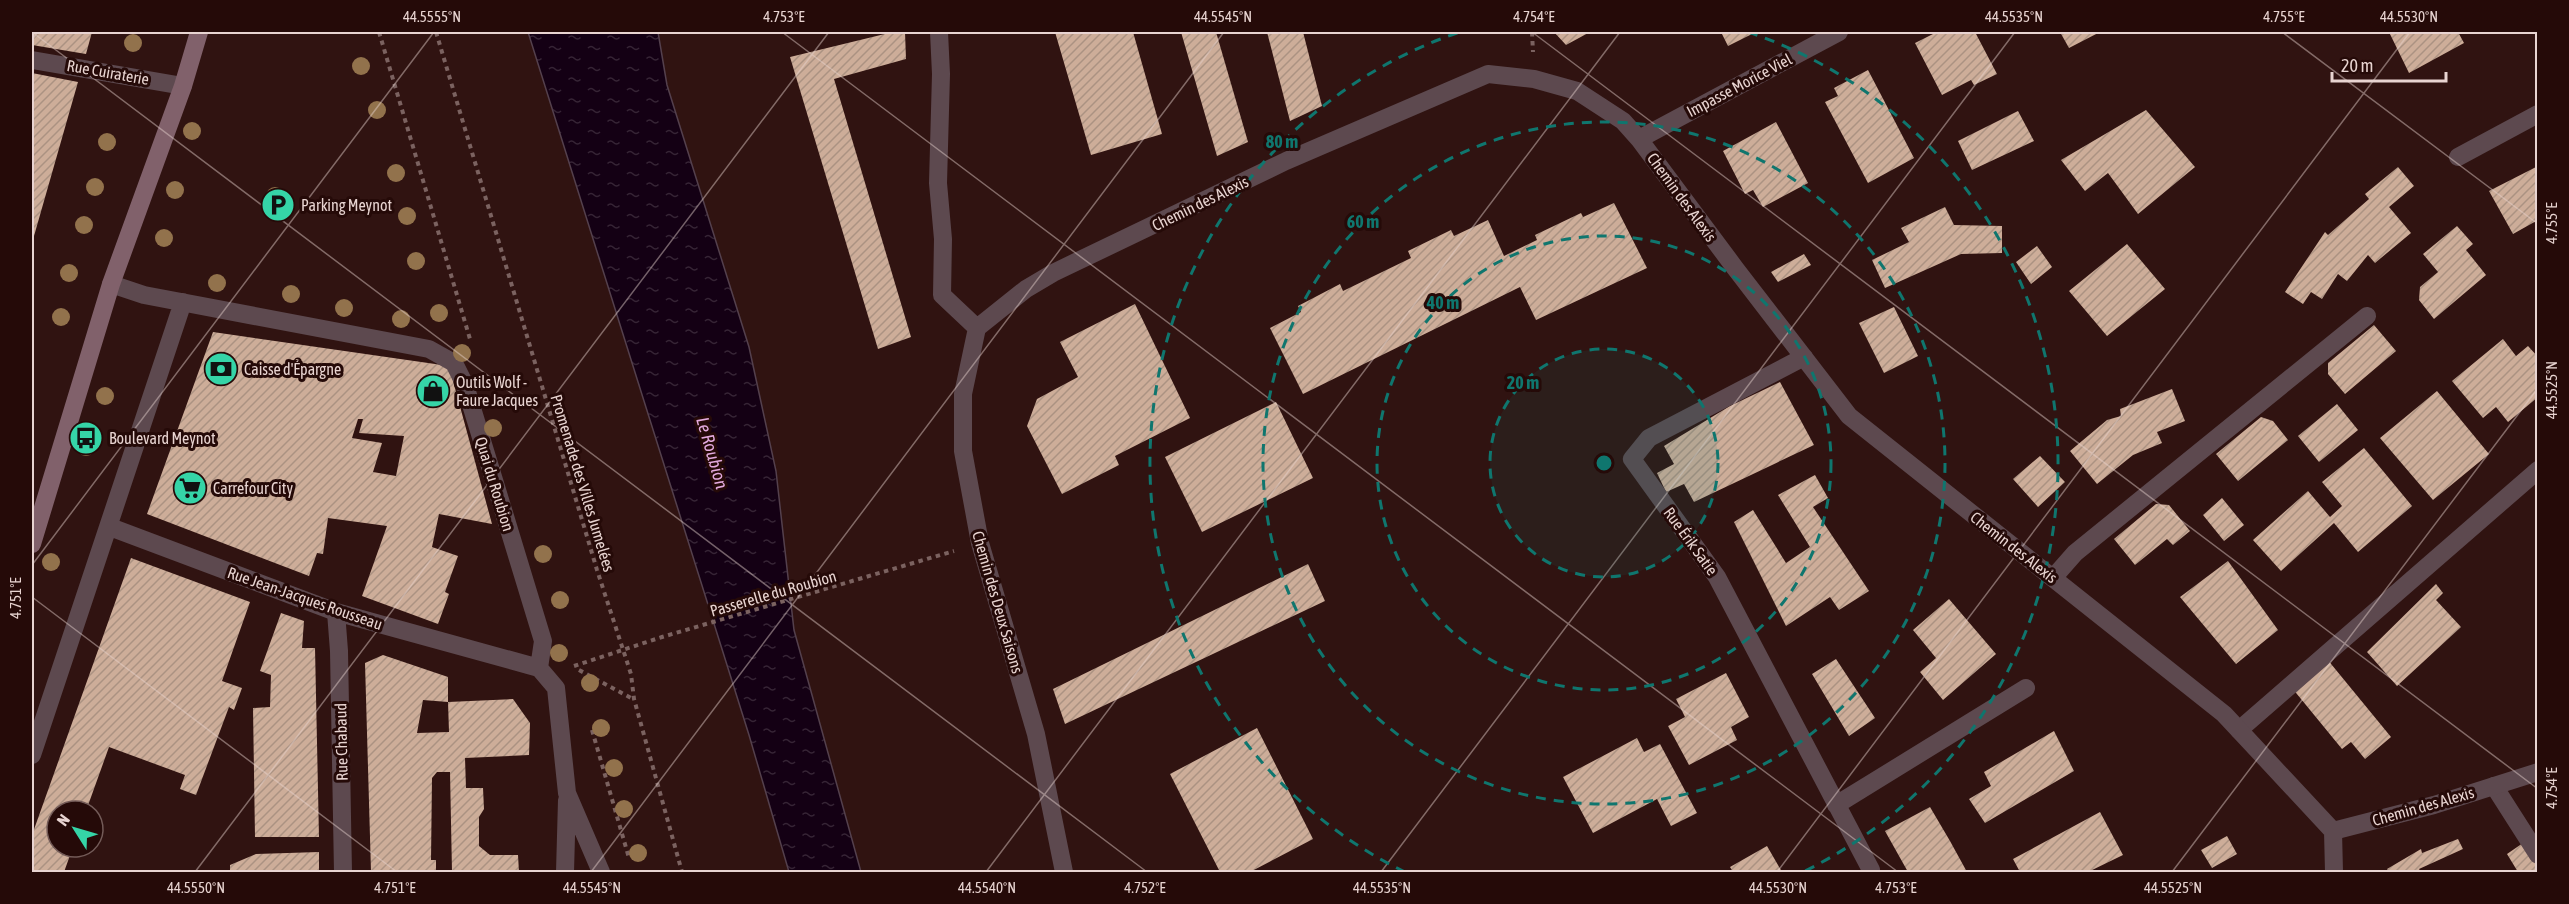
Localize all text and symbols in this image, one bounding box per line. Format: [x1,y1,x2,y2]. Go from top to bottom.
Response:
text: 44.5555°N [403,8,461,25]
text: 4.753°E [763,8,805,25]
text: 44.5545°N [1194,8,1252,25]
text: 4.754°E [1513,8,1555,25]
text: 44.5535°N [1985,8,2043,25]
text: 4.755°E [2263,8,2305,25]
text: 44.5530°N [2380,8,2438,25]
scale bar [2332,45,2446,83]
street label: Impasse Morice Viel [1683,49,1796,121]
text: 20 m [2341,55,2373,76]
street label: Rue Cuiraterie [66,56,150,88]
text: 80 m [1266,131,1298,152]
street label: Chemin des Alexis [1644,149,1720,245]
street label: Chemin des Alexis [1149,172,1251,234]
parking icon: Parking Meynot [260,187,296,223]
place label: Parking Meynot [301,196,392,215]
text: 4.755°E [2543,202,2560,244]
text: 60 m [1347,211,1379,232]
text: 40 m [1426,292,1459,313]
bank icon: Caisse d'Épargne [203,351,239,387]
place label: Caisse d'Épargne [244,360,341,379]
text: 44.5525°N [2543,361,2560,419]
text: 20 m [1507,372,1539,393]
shop icon: Outils Wolf - Faure Jacques [415,373,451,409]
place label: Outils Wolf - Faure Jacques [456,373,539,410]
street label: Promenade des Villes Jumelées [547,392,619,574]
water label: Le Roubion [692,415,733,491]
bus stop icon: Boulevard Meynot [68,420,104,456]
place label: Boulevard Meynot [109,429,216,448]
street label: Quai du Roubion [472,435,518,533]
centre of rings [1594,453,1614,473]
supermarket icon: Carrefour City [172,470,208,506]
place label: Carrefour City [213,479,293,498]
street label: Rue Érik Satie [1660,504,1722,578]
street label: Chemin des Alexis [1967,508,2061,587]
street label: Chemin des Deux Saisons [969,529,1027,676]
street label: Rue Jean-Jacques Rousseau [225,563,385,634]
street label: Passerelle du Roubion [708,566,838,620]
text: 4.751°E [7,577,24,619]
street label: Rue Chabaud [331,703,351,781]
text: 4.754°E [2543,767,2560,809]
street label: Chemin des Alexis [2370,783,2476,829]
north arrow [45,799,105,859]
text: N [53,811,73,829]
text: 44.5550°N [167,879,225,896]
text: 4.751°E [374,879,416,896]
text: 44.5545°N [563,879,621,896]
text: 44.5540°N [958,879,1016,896]
text: 4.752°E [1124,879,1166,896]
text: 44.5535°N [1353,879,1411,896]
text: 44.5530°N [1749,879,1807,896]
text: 4.753°E [1875,879,1917,896]
text: 44.5525°N [2144,879,2202,896]

